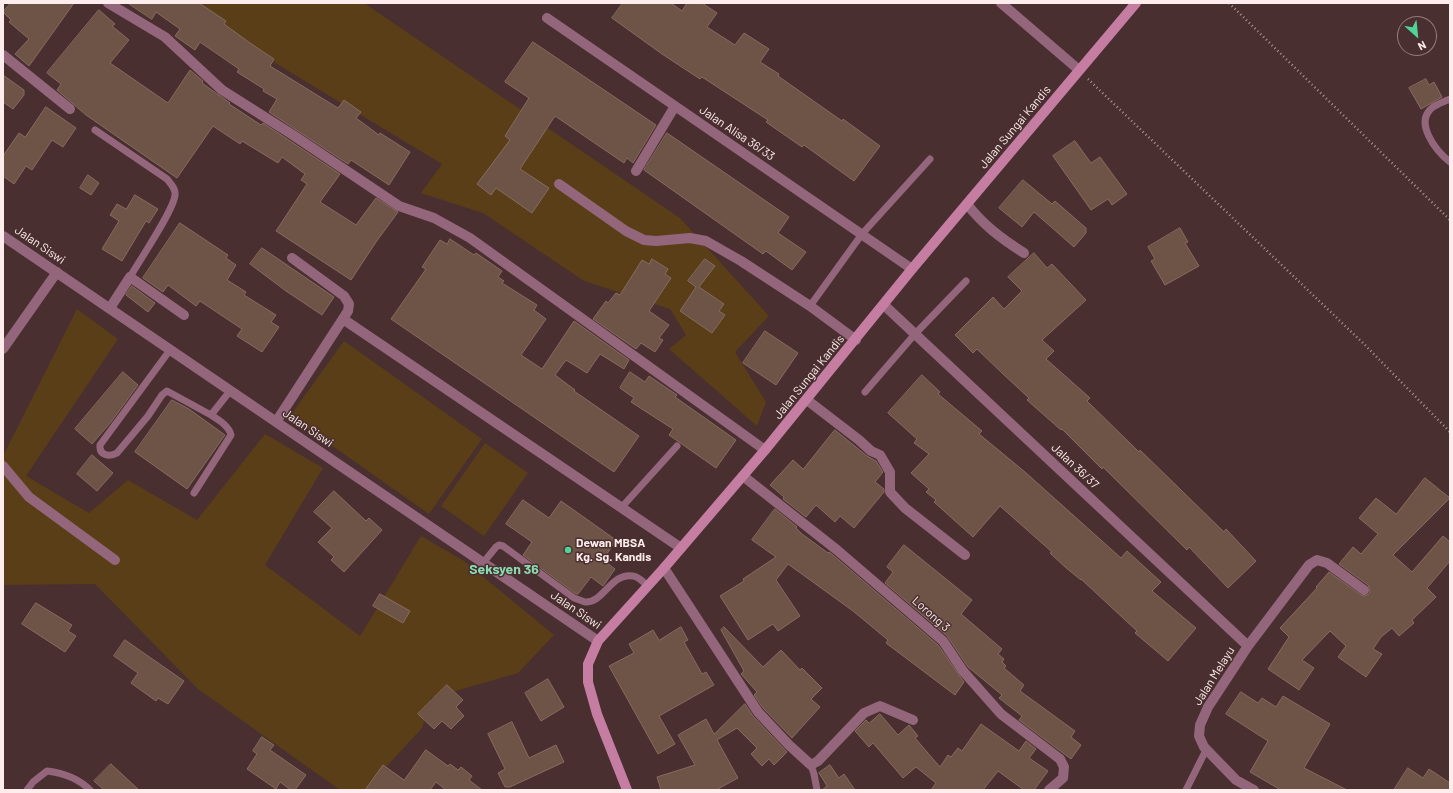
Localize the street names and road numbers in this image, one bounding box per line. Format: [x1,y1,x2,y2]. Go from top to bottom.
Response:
street label: Jalan Sungai Kandis [976,83,1054,171]
street label: Jalan Alisa 36/33 [697,102,777,164]
street label: Jalan Siswi [12,223,68,267]
street label: Jalan Sungai Kandis [771,332,847,422]
street label: Jalan Siswi [280,406,336,450]
street label: Jalan 36/37 [1048,440,1102,492]
street label: Jalan Siswi [548,588,604,632]
street label: Lorong 3 [909,593,953,635]
street label: Jalan Melayu [1190,644,1238,708]

